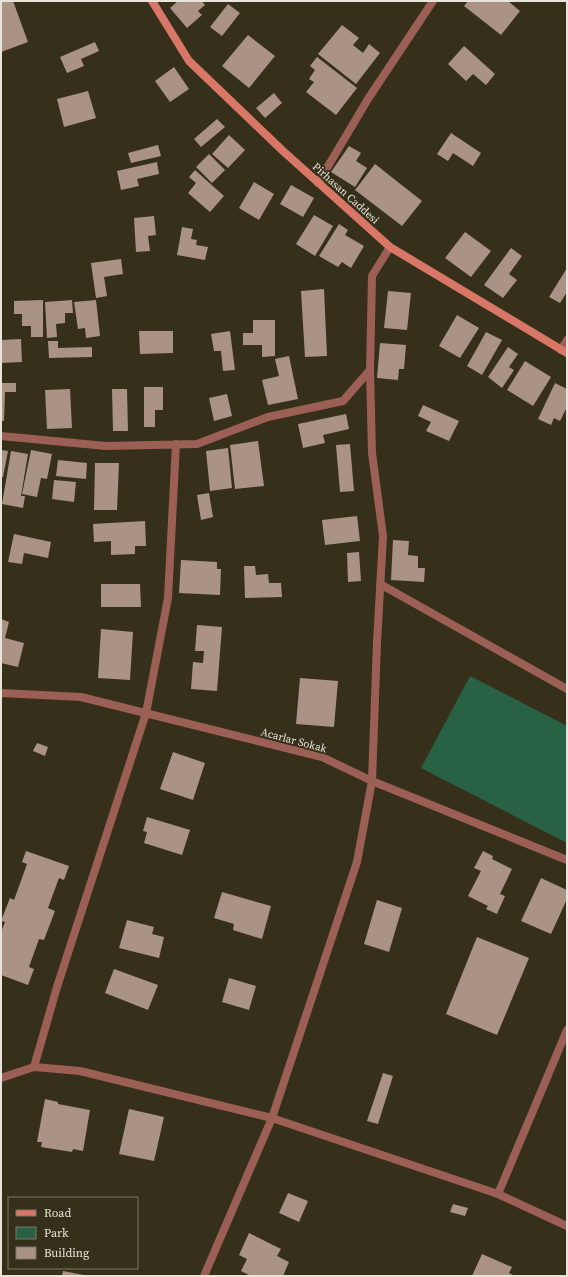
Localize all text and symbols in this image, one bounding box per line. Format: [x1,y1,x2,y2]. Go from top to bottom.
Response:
street label: Pirhasan Caddesi [309,159,382,227]
street label: Acarlar Sokak [259,724,329,757]
legend [8,1197,138,1269]
text: Road [44,1205,71,1221]
text: Park [44,1225,69,1241]
text: Building [44,1245,89,1261]

